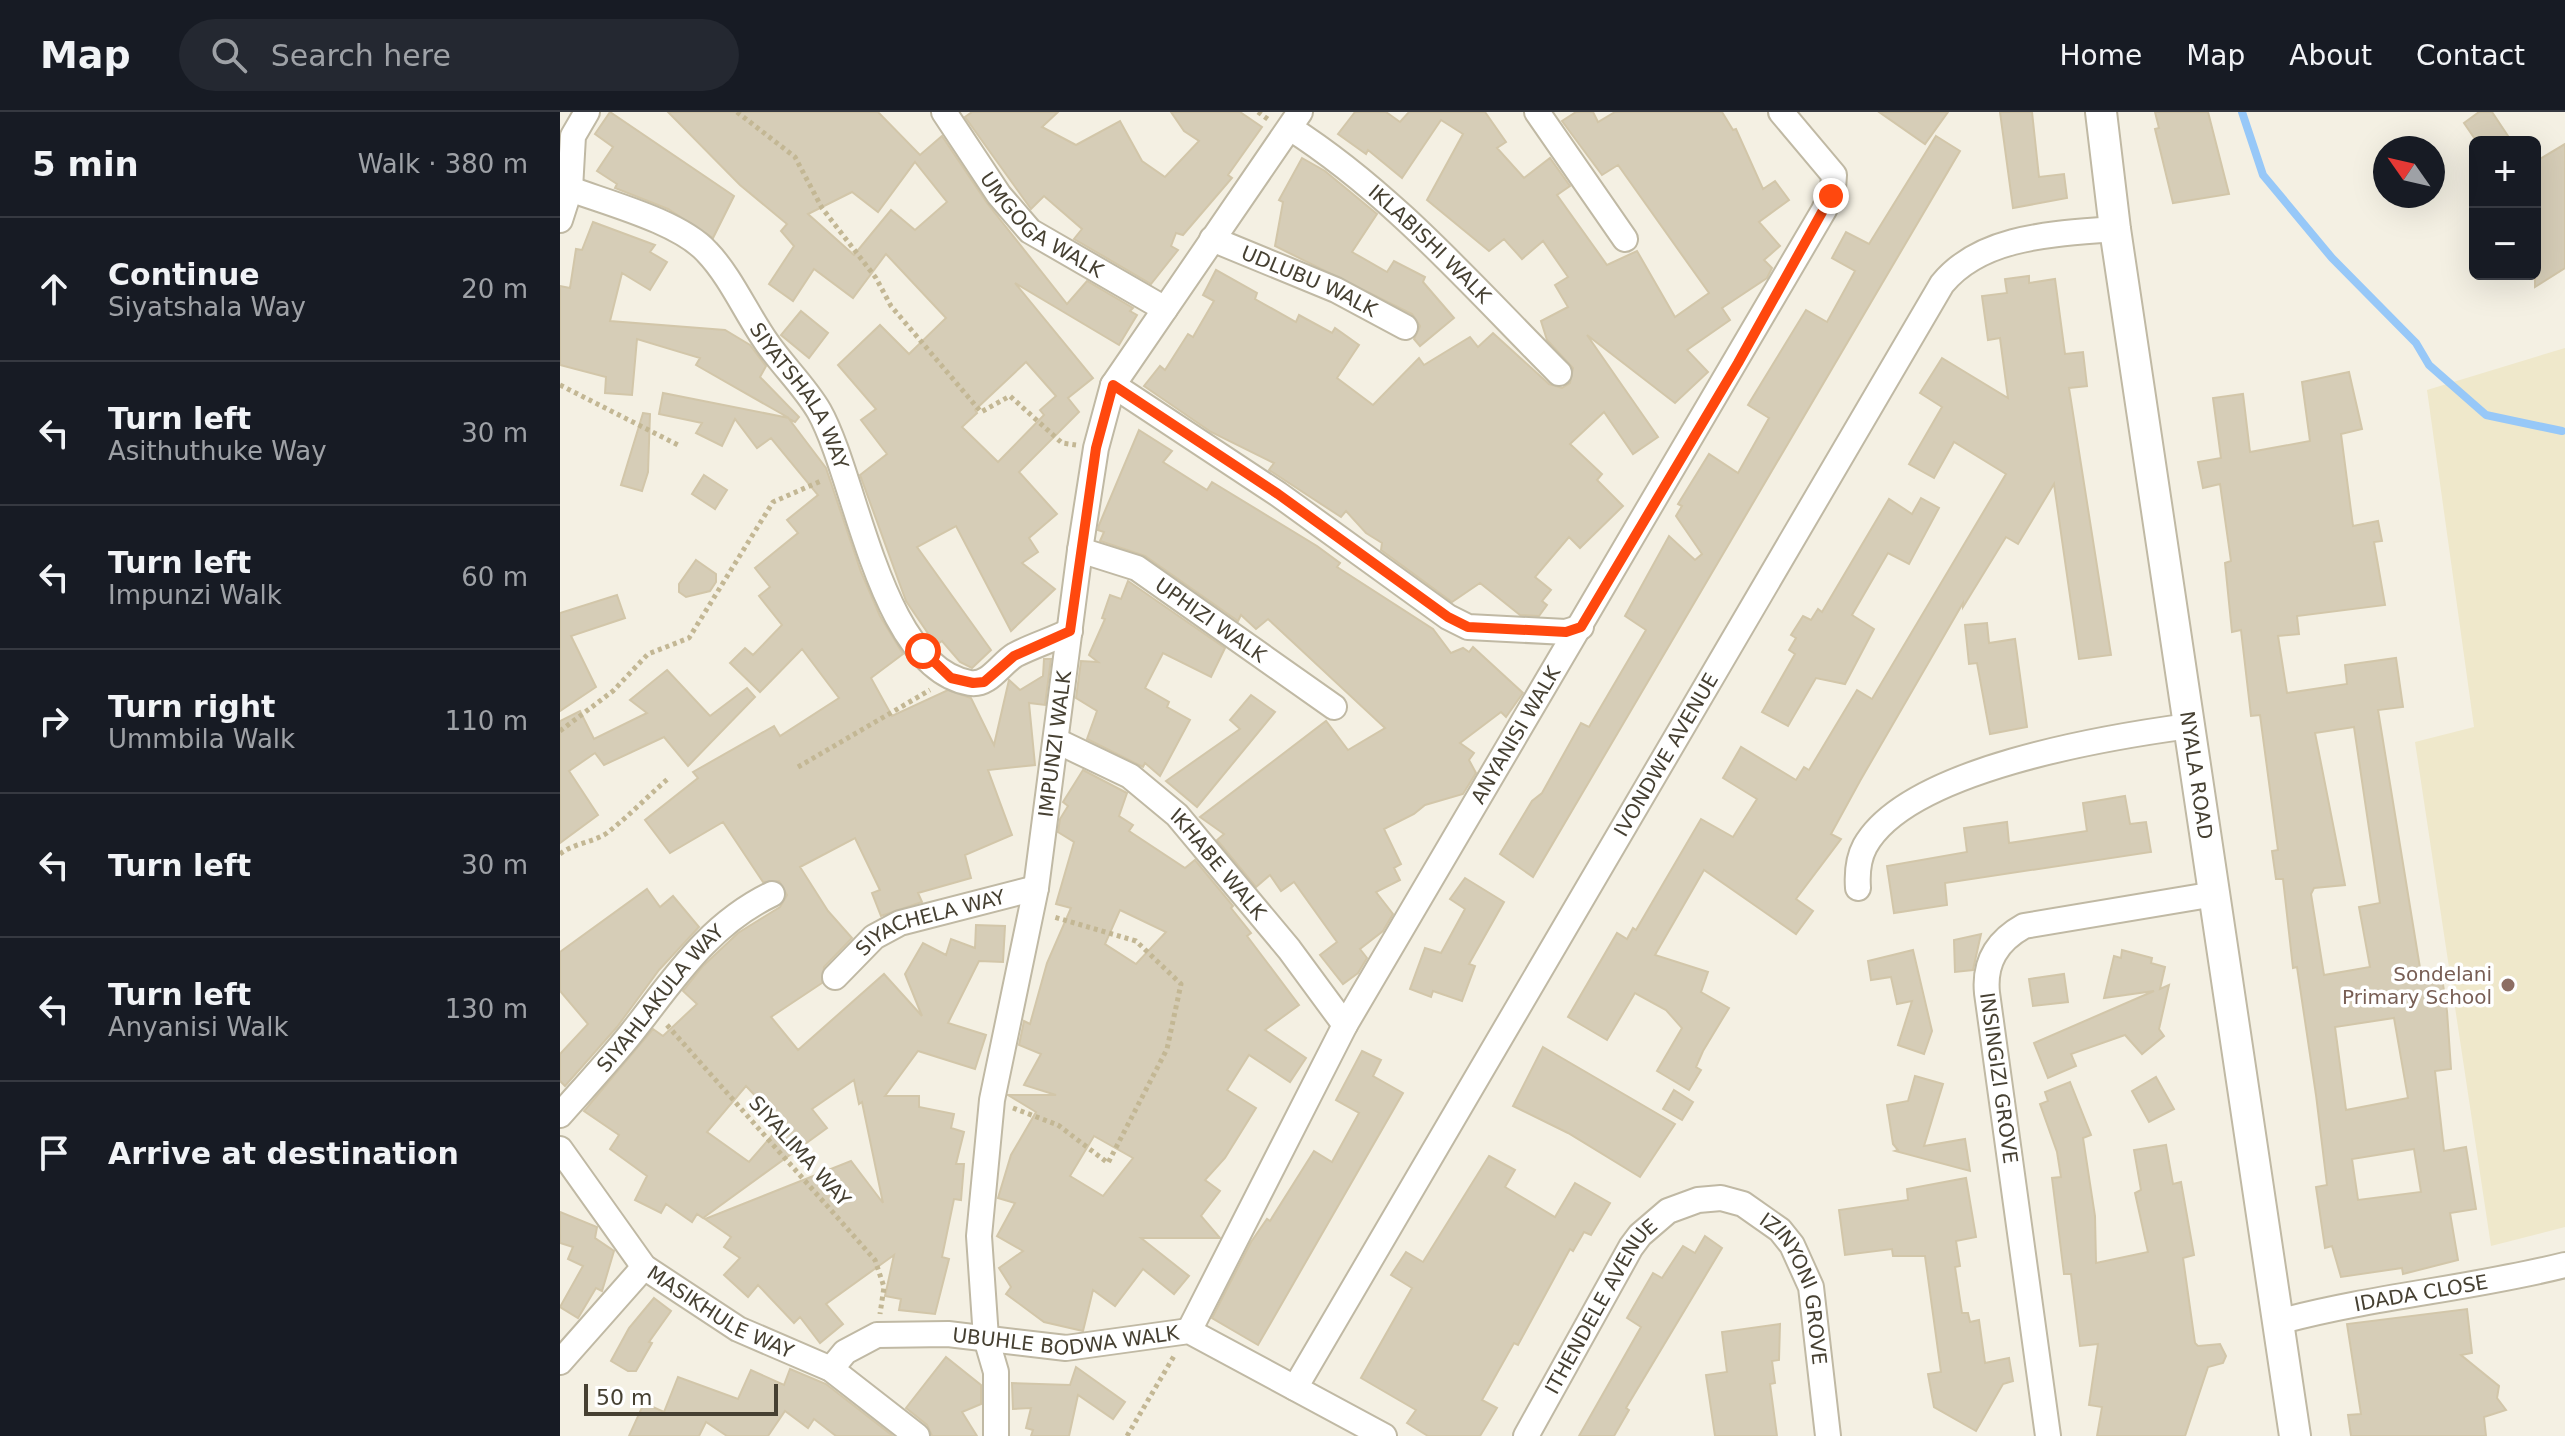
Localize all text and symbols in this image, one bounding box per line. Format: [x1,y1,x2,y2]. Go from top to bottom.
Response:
search box [179,19,739,91]
text: Map [40,33,131,77]
icon: search [207,33,251,77]
text: Search here [271,38,451,73]
text: Home [2059,39,2142,72]
text: Map [2186,39,2245,72]
text: About [2289,39,2372,72]
text: Contact [2416,39,2525,72]
north arrow [2373,136,2445,208]
map controls [2469,136,2541,280]
button: + [2469,136,2541,208]
text: 5 min [32,144,139,184]
text: Walk · 380 m [358,149,528,179]
street label: UMGOGA WALK [975,167,1108,283]
route end [1813,178,1849,214]
street label: IKLABISHI WALK [1364,180,1497,309]
button: − [2469,208,2541,280]
street label: UDLUBU WALK [1238,240,1382,322]
text: Continue [108,257,260,292]
icon: ahead [32,267,76,311]
text: 20 m [461,274,528,304]
text: Siyatshala Way [108,292,306,322]
street label: SIYATSHALA WAY [745,318,854,473]
text: Turn left [108,401,251,436]
icon: left [32,411,76,455]
text: 30 m [461,418,528,448]
text: Asithuthuke Way [108,436,327,466]
text: Turn left [108,545,251,580]
icon: left [32,555,76,599]
text: 60 m [461,562,528,592]
street label: UPHIZI WALK [1151,573,1272,668]
text: Impunzi Walk [108,580,282,610]
route start [905,633,941,669]
street label: ANYANISI WALK [1466,661,1566,808]
street label: IMPUNZI WALK [1033,668,1076,819]
street label: IVONDWE AVENUE [1609,669,1723,841]
text: Turn right [108,689,275,724]
icon: right [32,699,76,743]
text: 110 m [445,706,528,736]
street label: NYALA ROAD [2175,709,2218,841]
text: Ummbila Walk [108,724,295,754]
street label: IKHABE WALK [1166,803,1272,925]
icon: left [32,843,76,887]
text: Turn left [108,848,251,883]
text: 30 m [461,850,528,880]
street label: SIYACHELA WAY [850,884,1008,961]
street label: SIYAHLAKULA WAY [592,919,729,1077]
place label: Sondelani Primary School [2342,962,2492,1009]
marker: Sondelani Primary School [2499,976,2517,994]
text: Turn left [108,977,251,1012]
icon: left [32,987,76,1031]
street label: INSINGIZI GROVE [1975,991,2023,1165]
text: 130 m [445,994,528,1024]
text: Anyanisi Walk [108,1012,289,1042]
street label: SIYALIMA WAY [744,1091,856,1212]
icon: arrive [32,1131,76,1175]
text: Arrive at destination [108,1136,459,1171]
street label: IZINYONI GROVE [1755,1208,1832,1366]
street label: ITHENDELE AVENUE [1540,1214,1662,1398]
street label: MASIKHULE WAY [643,1260,798,1364]
street label: IDADA CLOSE [2352,1270,2490,1316]
street label: UBUHLE BODWA WALK [951,1320,1181,1360]
scale bar [584,1380,778,1416]
text: 50 m [596,1385,652,1410]

